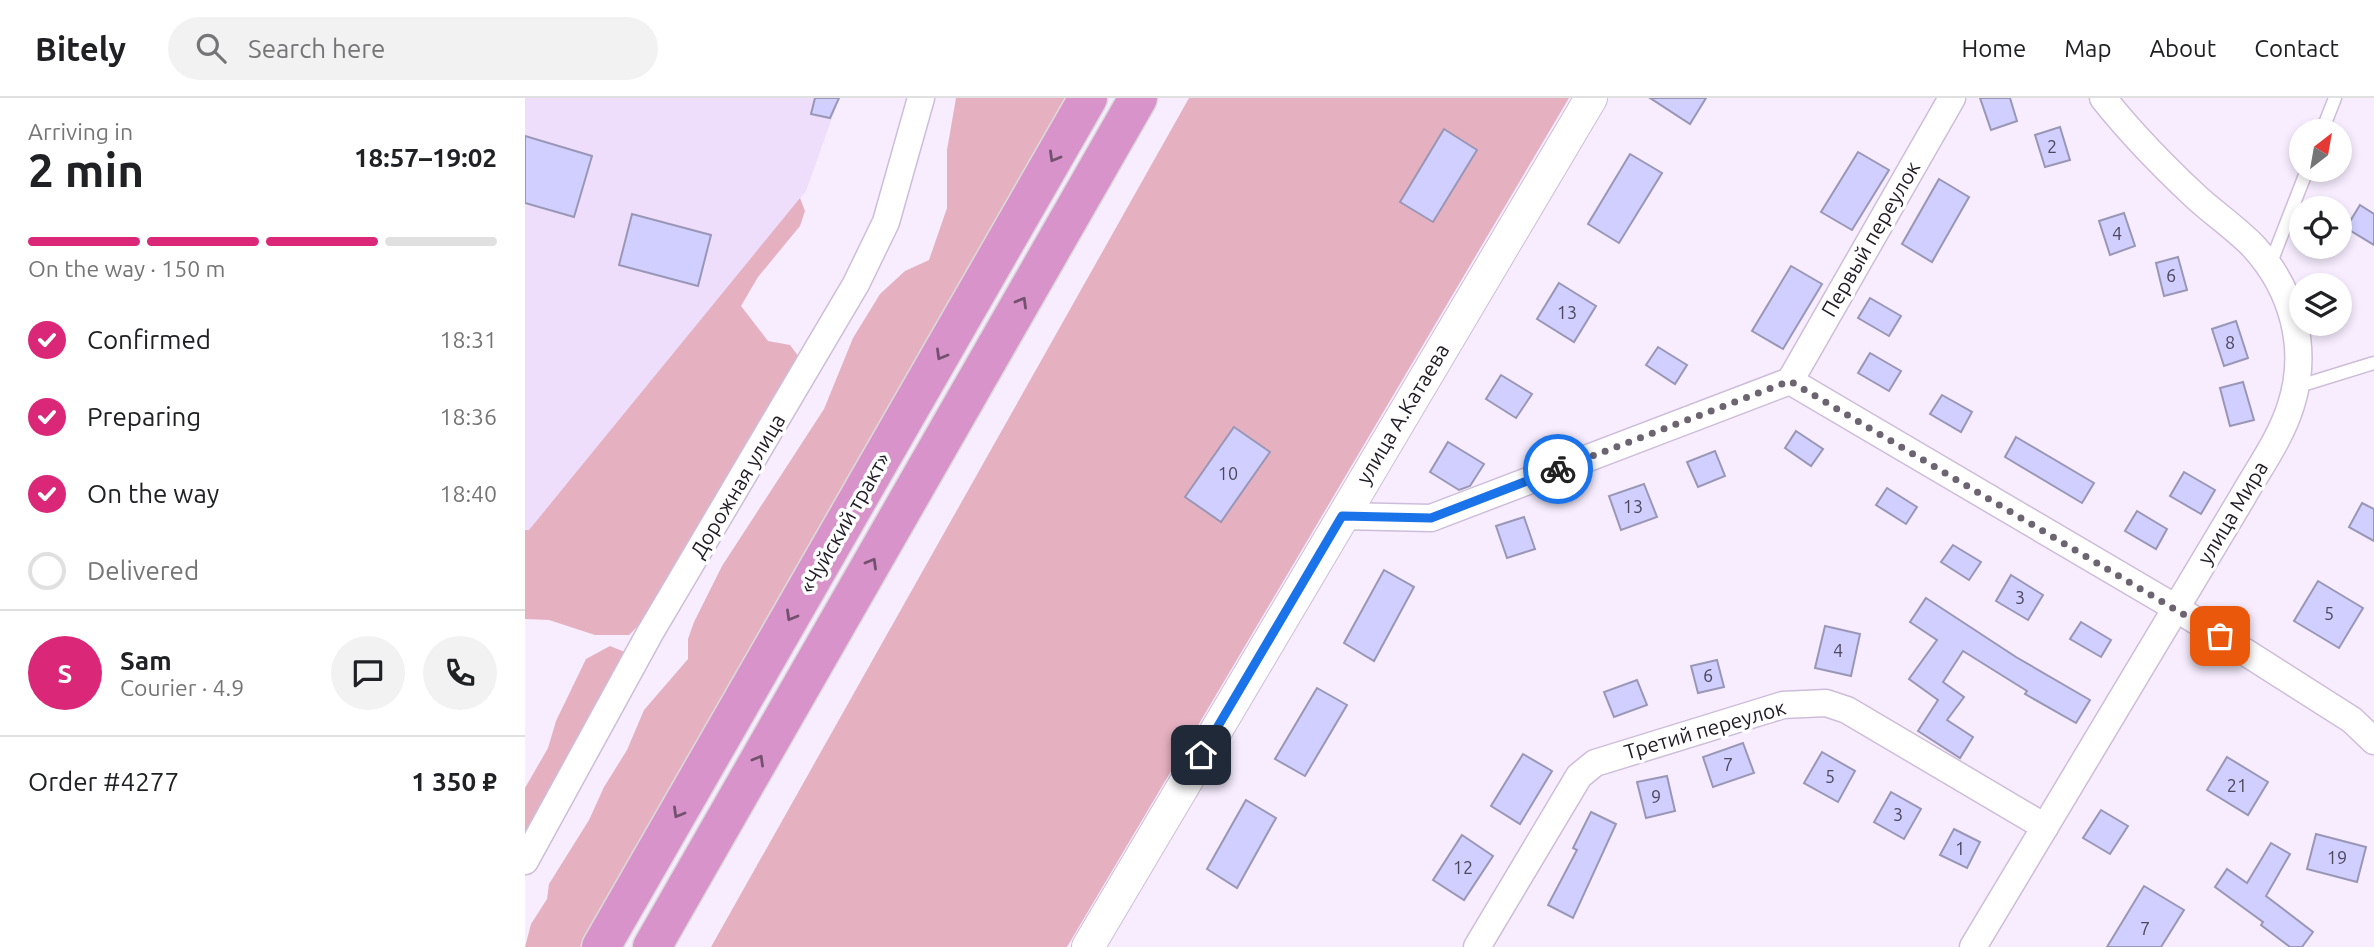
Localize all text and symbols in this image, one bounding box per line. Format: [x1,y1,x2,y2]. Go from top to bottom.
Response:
search box [168,17,658,80]
icon: search [192,29,230,67]
text: Bitely [35,30,126,67]
text: Search here [248,34,385,63]
text: Home [1961,35,2026,62]
text: Map [2064,35,2111,62]
text: About [2149,35,2216,62]
text: Contact [2254,35,2339,62]
text: Arriving in [28,119,133,144]
north arrow [2289,119,2352,182]
map controls [2289,119,2352,336]
house number: 2 [2047,136,2057,156]
text: 18:57–19:02 [354,143,497,172]
text: 2 min [28,144,144,196]
one-way arrow [1049,150,1062,163]
street label: Первый переулок [1816,156,1924,320]
button: locate [2289,196,2352,259]
house number: 4 [2112,223,2122,243]
text: On the way · 150 m [28,256,225,281]
house number: 6 [2166,265,2176,285]
button: layers [2289,273,2352,336]
one-way arrow [1014,296,1027,309]
house number: 13 [1557,302,1577,322]
icon: check [28,321,66,359]
text: Confirmed [87,325,211,354]
text: 18:31 [439,327,497,352]
house number: 8 [2225,332,2235,352]
street label: улица А.Катаева [1351,339,1453,488]
one-way arrow [936,347,949,360]
icon: check [28,398,66,436]
text: Preparing [87,402,201,431]
text: 18:36 [439,404,497,429]
street label: Дорожная улица [685,409,790,562]
courier [1523,434,1593,504]
street label: «Чуйский тракт» [794,448,894,597]
icon: bike [1539,450,1577,488]
street label: улица Мира [2192,457,2272,568]
house number: 10 [1218,463,1238,483]
icon: check [28,475,66,513]
text: On the way [87,479,219,508]
text: 18:40 [439,481,497,506]
house number: 13 [1623,496,1643,516]
text: Delivered [87,556,199,585]
one-way arrow [864,558,877,570]
house number: 3 [2015,587,2025,607]
house number: 5 [2324,603,2334,623]
pin [2190,606,2250,666]
one-way arrow [786,608,799,621]
icon: bag [2201,617,2239,655]
button: chat [331,636,405,710]
button: phone [423,636,497,710]
house number: 4 [1833,640,1843,660]
text: Sam [120,646,172,675]
text: S [58,659,72,688]
house number: 6 [1703,665,1713,685]
text: Courier · 4.9 [120,675,244,700]
street label: Третий переулок [1621,694,1788,764]
pin [1171,725,1231,785]
icon: home [1182,736,1220,774]
house number: 7 [1723,754,1733,774]
one-way arrow [751,755,764,768]
house number: 5 [1825,766,1835,786]
text: Order #4277 [28,767,179,796]
text: 1 350 ₽ [411,767,497,796]
house number: 21 [2227,775,2247,795]
house number: 9 [1651,786,1661,806]
house number: 3 [1893,804,1903,824]
one-way arrow [673,806,686,819]
house number: 1 [1955,838,1965,858]
house number: 19 [2327,847,2347,867]
house number: 12 [1453,857,1473,877]
house number: 7 [2140,918,2150,938]

